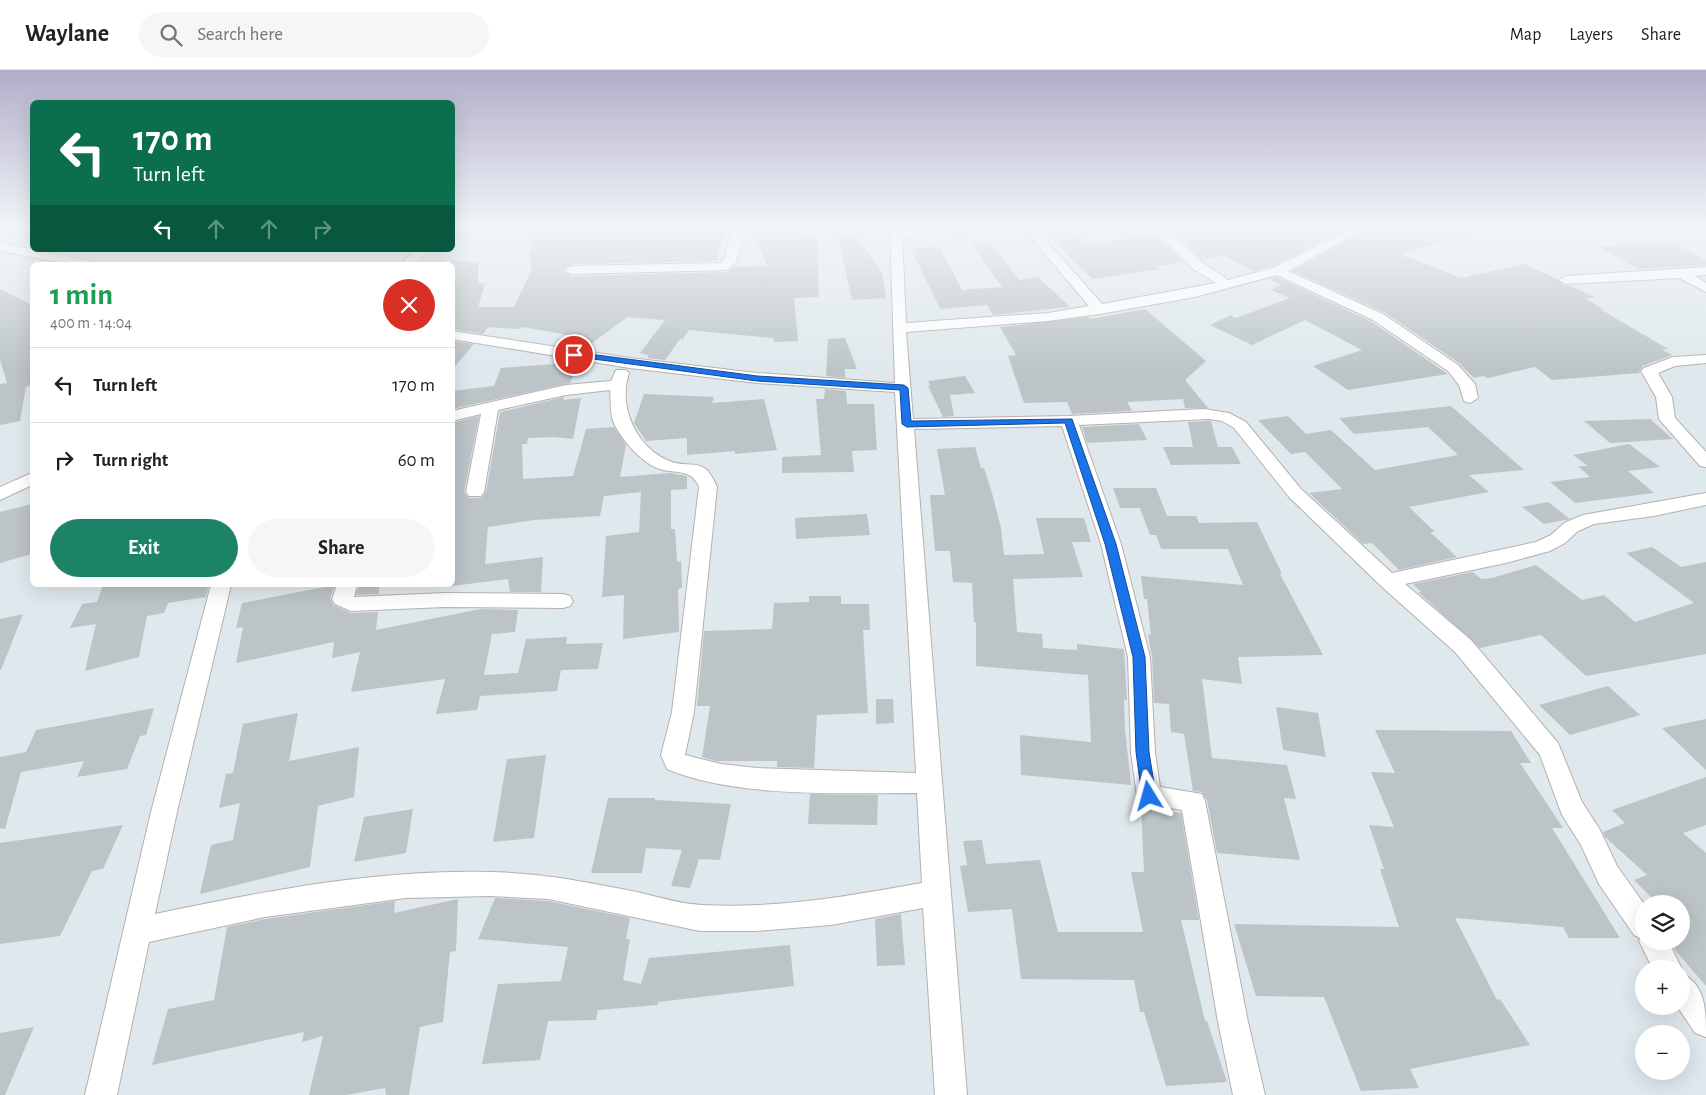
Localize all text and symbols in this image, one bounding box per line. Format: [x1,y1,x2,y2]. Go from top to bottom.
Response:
search box [139,12,489,57]
icon: search [157,21,185,49]
text: Waylane [25,22,109,46]
text: Search here [197,25,283,44]
text: Map [1510,26,1541,44]
text: Layers [1569,26,1613,44]
text: Share [1641,26,1681,44]
icon: left [50,120,115,185]
text: 170 m [133,122,213,157]
text: Turn left [133,163,205,185]
icon: left [149,215,177,243]
icon: ahead [202,215,230,243]
icon: ahead [255,215,283,243]
icon: right [308,215,336,243]
button: close [383,279,435,331]
text: 1 min [50,280,113,310]
text: 400 m · 14:04 [50,315,132,331]
pin [553,334,595,376]
icon: arrive [560,341,588,369]
icon: left [50,371,78,399]
text: Turn left [93,376,157,395]
text: 170 m [392,376,435,395]
icon: right [50,446,78,474]
text: Turn right [93,451,168,470]
text: 60 m [398,451,435,470]
button: Exit [50,519,238,577]
button: Share [248,519,435,577]
position arrow [1122,769,1174,821]
map controls [1635,895,1690,1080]
button: layers [1635,895,1690,950]
button: + [1635,960,1690,1015]
button: − [1635,1025,1690,1080]

